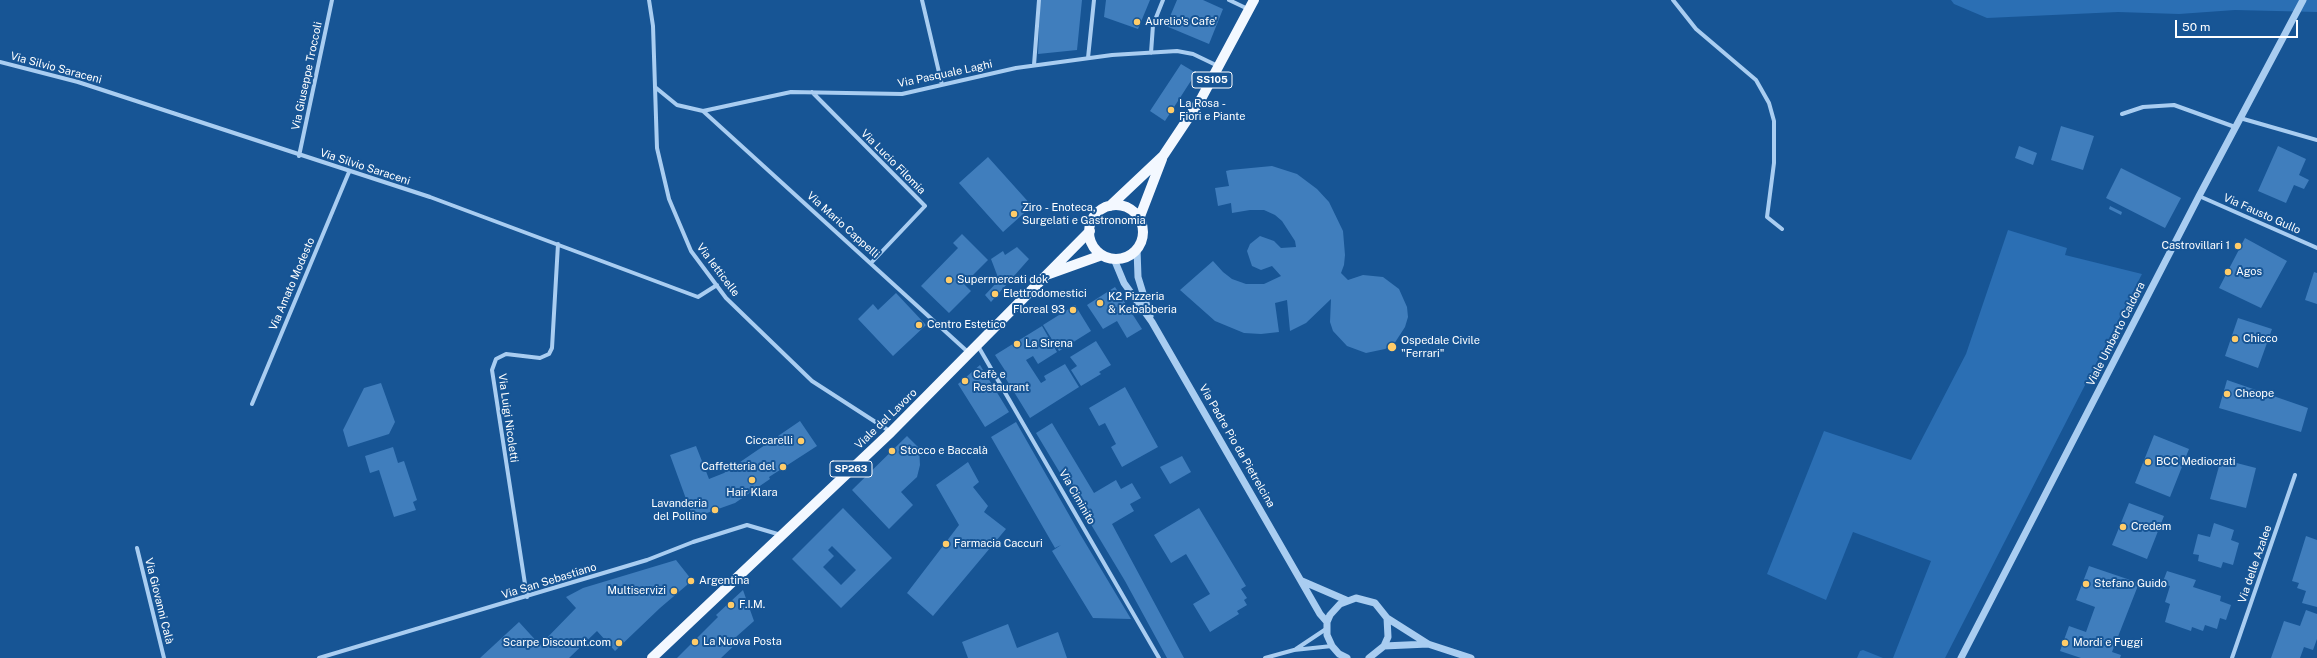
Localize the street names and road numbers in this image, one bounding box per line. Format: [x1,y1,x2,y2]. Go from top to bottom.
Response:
street label: Via Giuseppe Troccoli [289,21,325,131]
street label: Via Silvio Saraceni [9,49,103,87]
street label: Via Pasquale Laghi [896,58,994,90]
road number: SS105 [1192,72,1232,88]
street label: Via Lucio Filomia [858,127,928,197]
street label: Via Silvio Saraceni [318,146,412,188]
street label: Via Mario Cappelli [804,189,882,261]
street label: Via Fausto Gullo [2221,191,2303,237]
street label: Via Amato Modesto [266,236,318,332]
street label: Via Ietticelle [694,241,742,299]
street label: Viale Umberto Caldora [2084,280,2148,388]
street label: Via Luigi Nicoletti [495,373,521,463]
street label: Via Padre Pio da Pietrelcina [1196,382,1278,510]
street label: Viale del Lavoro [852,386,920,452]
road number: SP263 [830,461,872,477]
street label: Via Ciminito [1056,467,1098,527]
street label: Via delle Azalee [2235,523,2275,605]
street label: Via Giovanni Calà [142,557,176,645]
street label: Via San Sebastiano [500,560,598,602]

